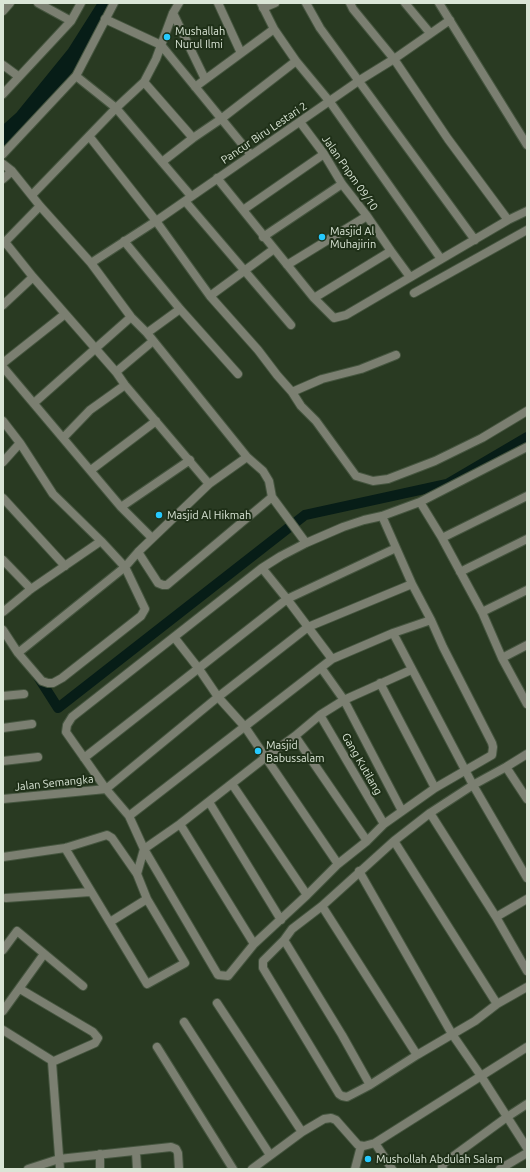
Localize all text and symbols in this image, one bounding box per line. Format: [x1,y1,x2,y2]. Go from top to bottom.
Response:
place label: Mushallah Nurul Ilmi [175,24,225,50]
marker: Mushallah Nurul Ilmi [162,32,172,42]
street label: Pancur Biru Lestari 2 [218,99,310,167]
street label: Jalan Pnpm 09/10 [319,133,381,213]
place label: Masjid Al Muhajirin [330,224,376,250]
marker: Masjid Al Muhajirin [317,232,327,242]
place label: Masjid Al Hikmah [167,508,251,522]
marker: Masjid Al Hikmah [154,510,164,520]
street label: Gang Kutilang [339,731,385,797]
place label: Masjid Babussalam [266,738,325,764]
marker: Masjid Babussalam [253,746,263,756]
street label: Jalan Semangka [14,772,94,794]
place label: Mushollah Abdulah Salam [376,1152,503,1166]
marker: Mushollah Abdulah Salam [363,1154,373,1164]

